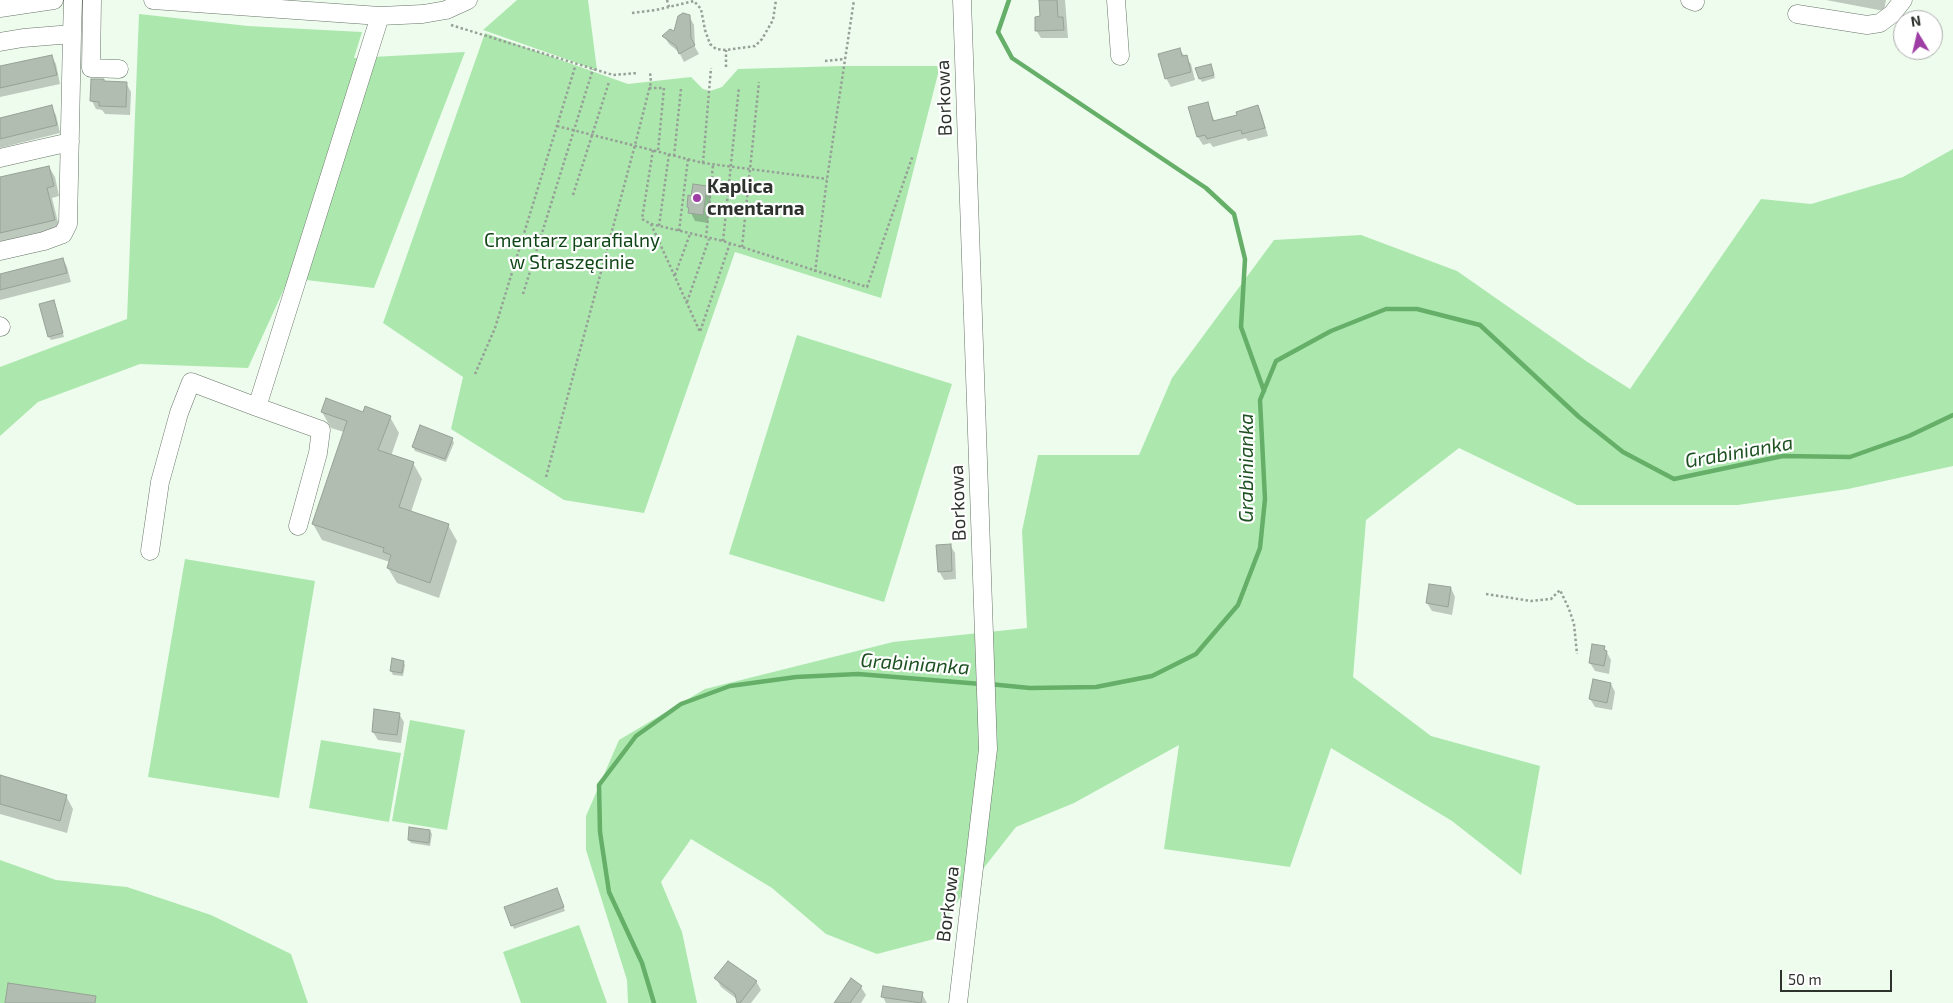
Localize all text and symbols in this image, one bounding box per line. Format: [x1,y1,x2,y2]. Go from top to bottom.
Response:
north arrow [1893,10,1943,60]
text: N [1909,11,1922,30]
street label: Borkowa [931,59,957,137]
place label: Kaplica cmentarna [707,176,805,220]
marker: Kaplica cmentarna [691,192,703,204]
park label: Cmentarz parafialny w Straszęcinie [484,230,660,274]
water label: Grabinianka [1234,413,1258,523]
water label: Grabinianka [1683,431,1795,473]
street label: Borkowa [945,464,971,542]
water label: Grabinianka [860,648,970,680]
street label: Borkowa [932,865,964,943]
scale bar [1783,960,1896,992]
text: 50 m [1788,970,1822,988]

